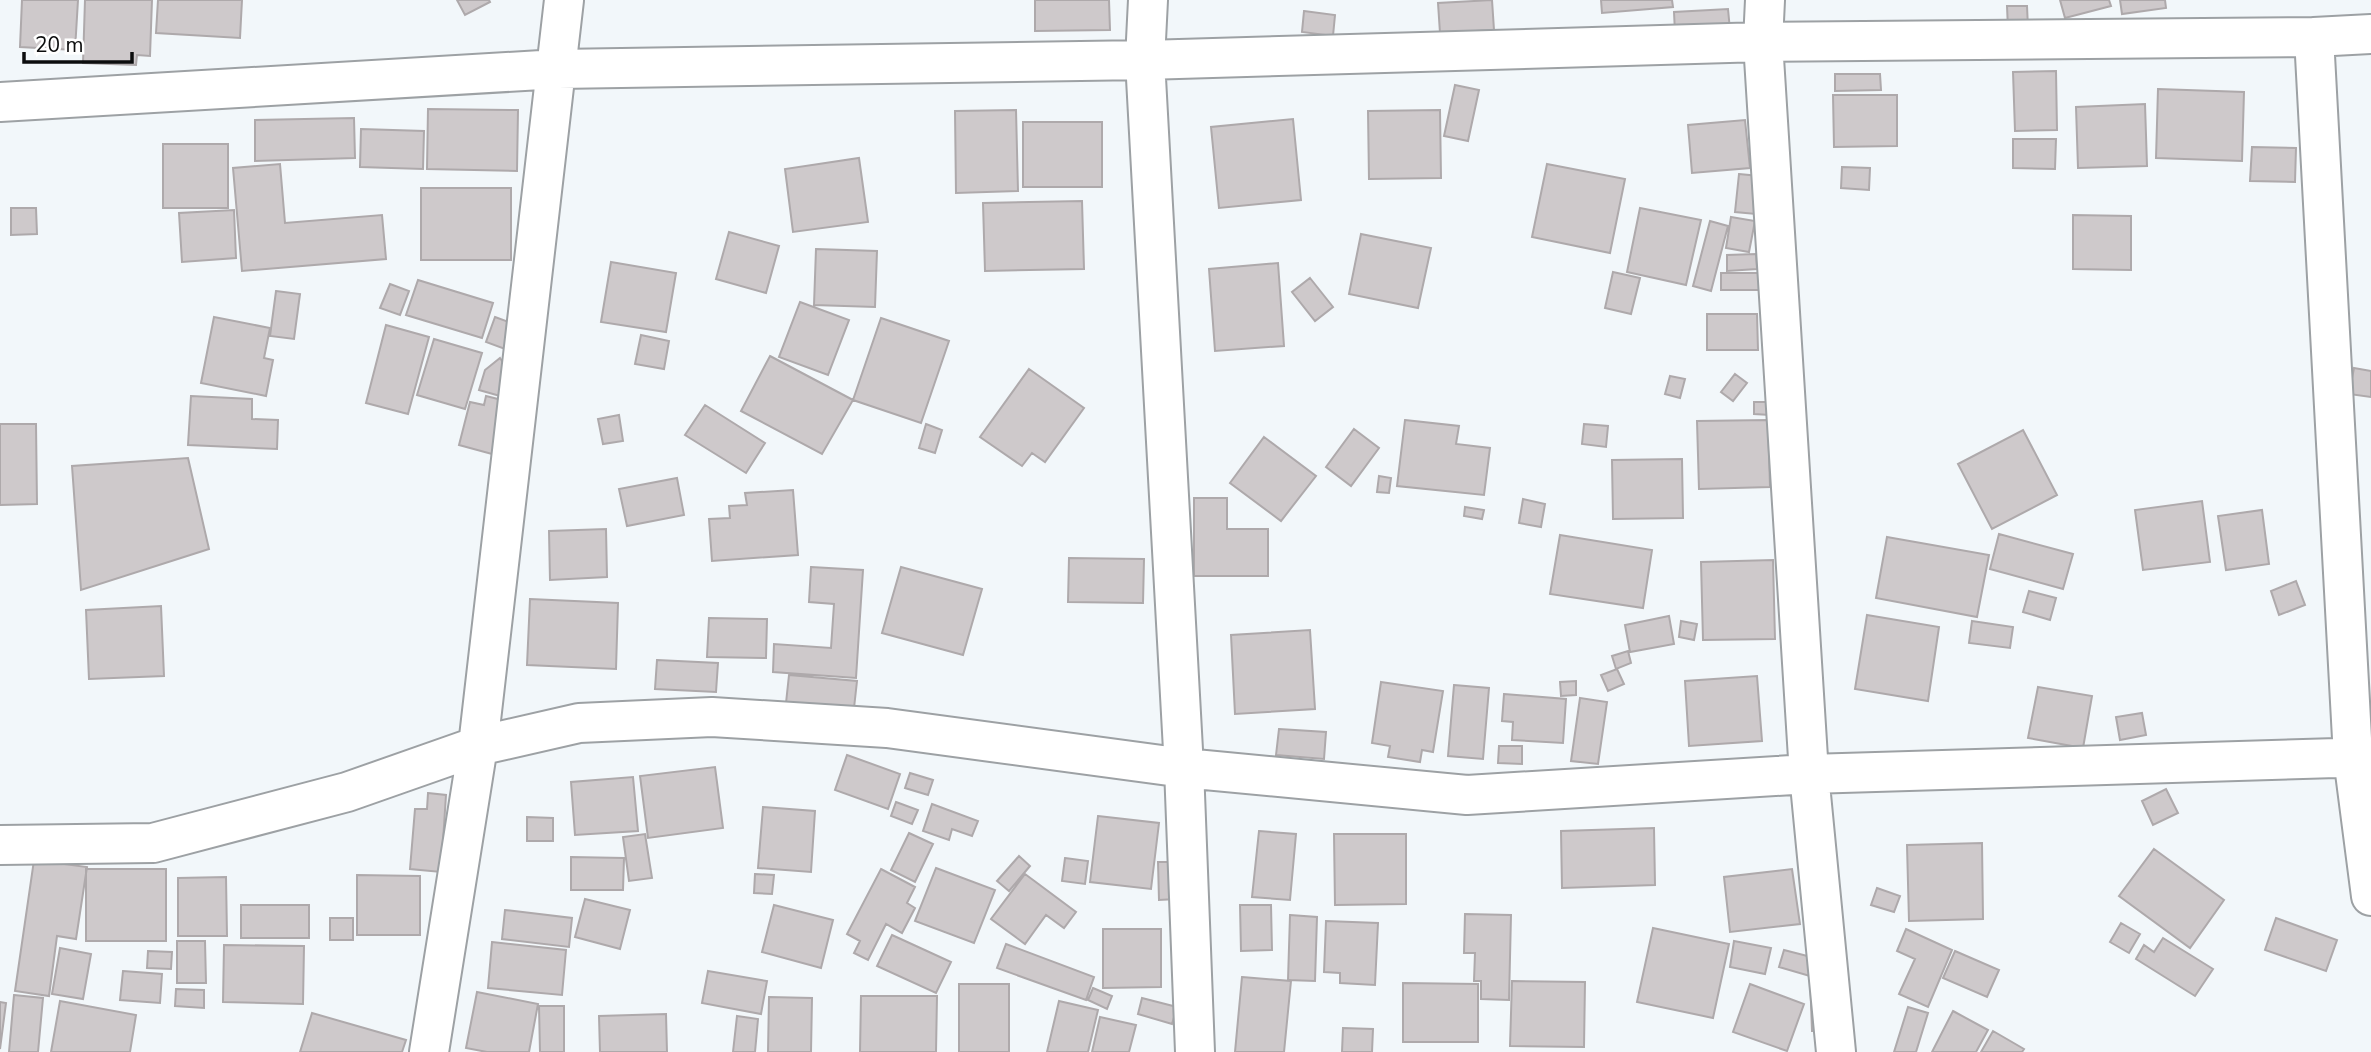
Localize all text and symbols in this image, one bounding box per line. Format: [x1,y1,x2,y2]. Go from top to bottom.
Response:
scale bar [24,21,133,65]
text: 20 m [35,31,84,59]

